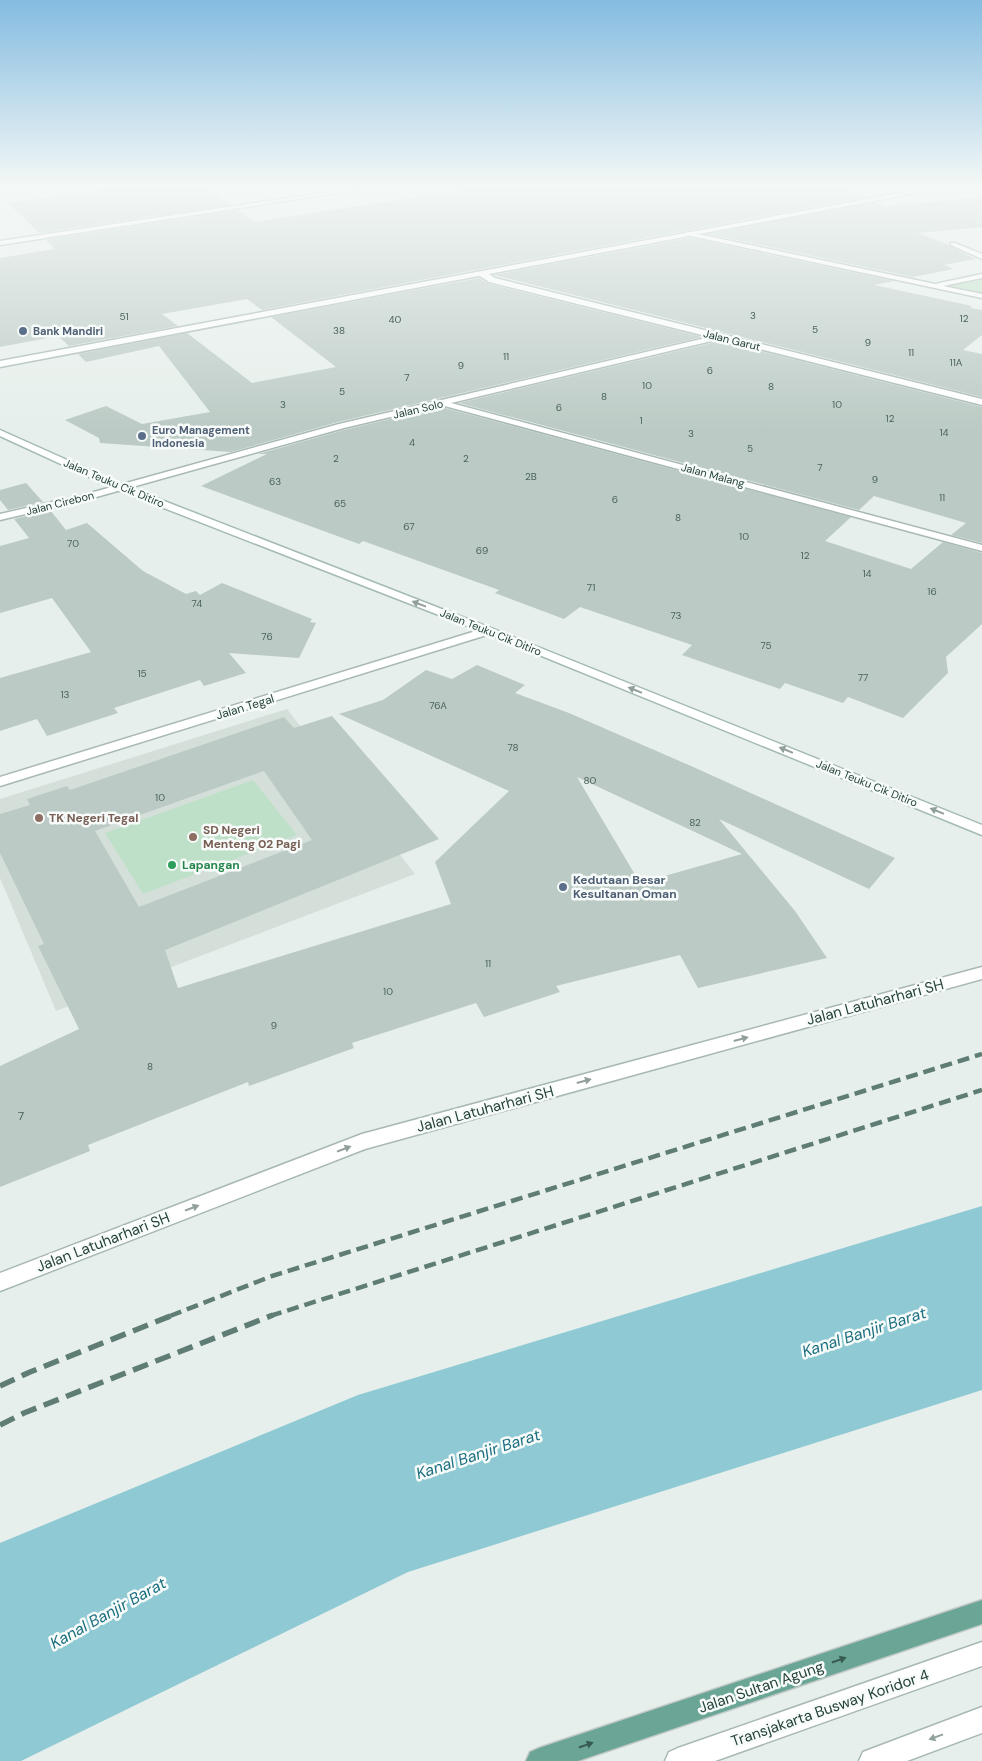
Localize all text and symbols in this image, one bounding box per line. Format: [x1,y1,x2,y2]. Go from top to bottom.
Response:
house number: 3 [750,309,756,322]
house number: 51 [119,310,129,323]
house number: 12 [960,312,969,325]
house number: 40 [389,313,402,326]
house number: 5 [812,323,818,336]
place label: Bank Mandiri [33,324,103,338]
house number: 38 [333,324,345,337]
marker: Bank Mandiri [17,325,29,337]
street label: Jalan Garut [702,326,762,354]
house number: 9 [865,336,871,349]
house number: 11 [908,346,914,359]
house number: 11 [503,350,509,363]
house number: 11A [950,356,963,369]
house number: 9 [458,359,464,372]
house number: 6 [707,364,713,377]
house number: 7 [404,371,410,384]
house number: 10 [642,379,652,392]
house number: 8 [768,380,774,393]
house number: 5 [339,385,345,398]
house number: 8 [601,390,607,403]
street label: Jalan Solo [392,396,444,422]
house number: 3 [280,398,286,411]
house number: 10 [832,398,842,411]
house number: 6 [556,401,562,414]
house number: 12 [886,412,895,425]
house number: 1 [639,414,643,427]
place label: Euro Management Indonesia [152,423,250,450]
house number: 14 [939,426,949,439]
house number: 3 [688,427,694,440]
marker: Euro Management Indonesia [136,430,148,442]
house number: 4 [409,436,415,449]
house number: 5 [747,442,753,455]
house number: 2 [333,452,339,465]
house number: 2 [463,452,469,465]
street label: Jalan Teuku Cik Ditiro [61,455,167,511]
street label: Jalan Malang [680,460,746,490]
house number: 7 [817,461,823,474]
house number: 2B [525,470,537,483]
house number: 9 [872,473,878,486]
house number: 63 [269,475,281,488]
street label: Jalan Cirebon [25,488,95,518]
house number: 11 [939,491,945,504]
house number: 6 [612,493,618,506]
house number: 65 [334,497,346,510]
house number: 8 [675,511,681,524]
house number: 67 [403,520,415,533]
house number: 10 [739,530,749,543]
house number: 70 [67,537,79,550]
house number: 69 [476,544,488,557]
house number: 12 [801,549,810,562]
house number: 14 [862,567,872,580]
house number: 71 [587,581,595,594]
house number: 16 [927,585,937,598]
house number: 74 [192,597,202,610]
one-way arrow [412,600,427,607]
street label: Jalan Teuku Cik Ditiro [438,605,544,659]
house number: 73 [671,609,682,622]
house number: 76 [261,630,273,643]
house number: 75 [760,639,772,652]
house number: 15 [137,667,147,680]
house number: 77 [858,671,868,684]
one-way arrow [628,686,643,693]
house number: 13 [60,688,70,701]
street label: Jalan Tegal [214,691,276,723]
house number: 76A [429,699,447,712]
house number: 78 [507,741,519,754]
one-way arrow [779,746,793,754]
street label: Jalan Teuku Cik Ditiro [814,756,920,810]
house number: 80 [584,774,597,787]
house number: 10 [155,791,165,804]
one-way arrow [930,806,944,814]
place label: TK Negeri Tegal [49,810,138,826]
marker: TK Negeri Tegal [33,812,45,824]
house number: 82 [689,816,701,829]
place label: SD Negeri Menteng 02 Pagi [203,822,301,852]
marker: SD Negeri Menteng 02 Pagi [187,831,199,843]
place label: Lapangan [182,857,240,873]
marker: Lapangan [166,859,178,871]
place label: Kedutaan Besar Kesultanan Oman [573,872,677,902]
marker: Kedutaan Besar Kesultanan Oman [557,881,569,893]
house number: 11 [485,957,491,970]
street label: Jalan Latuharhari SH [804,974,946,1030]
house number: 10 [383,985,393,998]
house number: 9 [271,1019,277,1032]
one-way arrow [734,1034,749,1042]
house number: 8 [147,1060,153,1073]
one-way arrow [577,1077,592,1085]
street label: Jalan Latuharhari SH [414,1081,556,1137]
house number: 7 [18,1108,24,1124]
one-way arrow [337,1145,352,1153]
one-way arrow [185,1204,200,1212]
street label: Jalan Latuharhari SH [33,1207,173,1277]
water label: Kanal Banjir Barat [799,1302,930,1362]
water label: Kanal Banjir Barat [413,1424,544,1484]
water label: Kanal Banjir Barat [46,1572,170,1654]
street label: Jalan Sultan Agung [696,1656,826,1718]
one-way arrow [832,1656,847,1664]
street label: Transjakarta Busway Koridor 4 [728,1665,932,1751]
one-way arrow [928,1733,943,1741]
one-way arrow [578,1741,593,1748]

